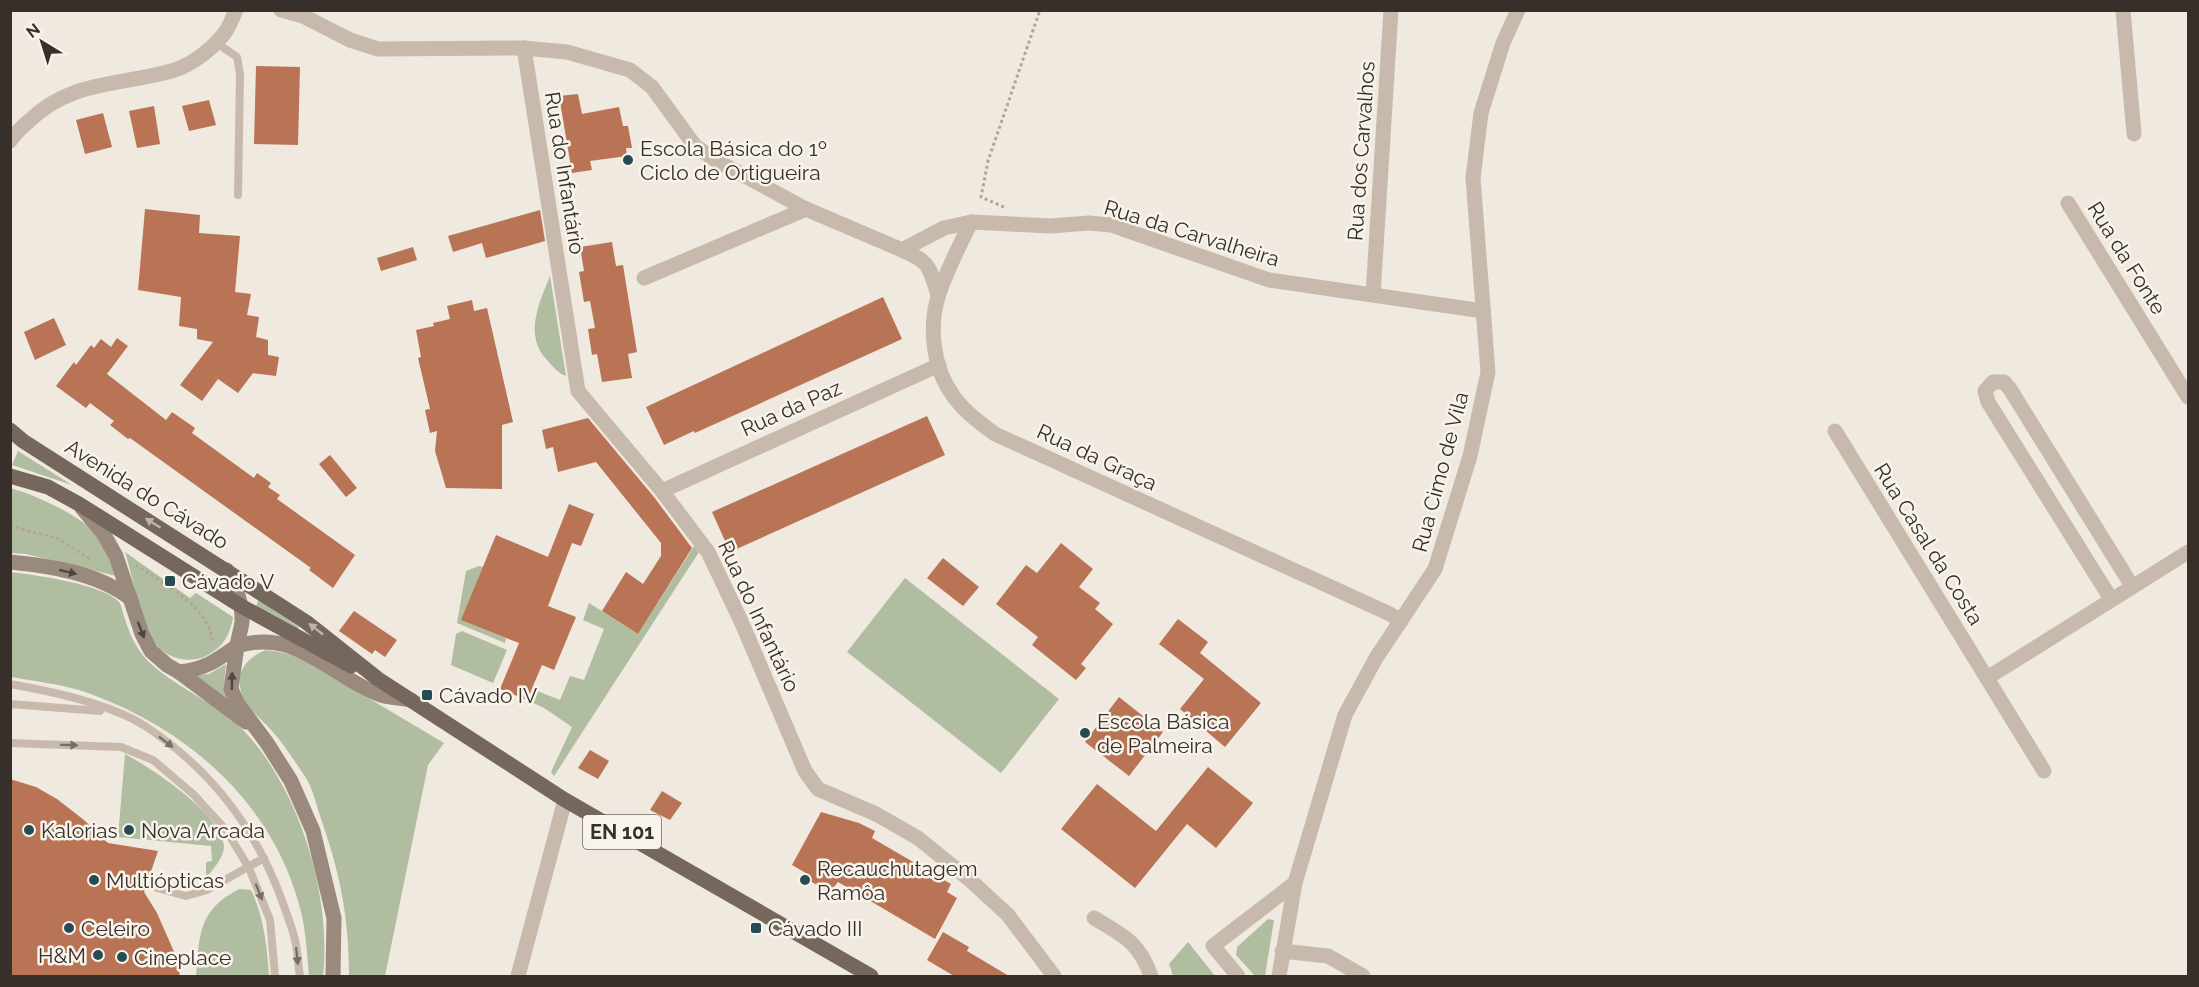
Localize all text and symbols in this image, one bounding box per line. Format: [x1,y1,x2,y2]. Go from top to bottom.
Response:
north arrow [12,12,72,72]
text: N [22,19,44,42]
street label: Rua dos Carvalhos [1342,60,1380,242]
street label: Rua do Infantário [540,90,590,256]
place label: Escola Básica do 1º Ciclo de Ortigueira [640,136,827,185]
marker: Escola Básica do 1º Ciclo de Ortigueira [621,153,635,167]
street label: Rua da Carvalheira [1101,194,1283,272]
street label: Rua da Fonte [2082,197,2172,319]
street label: Rua da Paz [737,375,845,441]
street label: Rua Cimo de Vila [1407,389,1473,555]
street label: Rua da Graça [1033,418,1161,496]
street label: Avenida do Cávado [61,434,233,554]
street label: Rua Casal da Costa [1869,458,1989,630]
one-way arrow [144,517,161,528]
street label: Rua do Infantário [713,536,805,696]
one-way arrow [59,567,77,577]
place label: Cávado V [182,569,274,594]
marker: Cávado V [163,574,177,588]
one-way arrow [137,621,146,639]
one-way arrow [308,623,324,636]
one-way arrow [228,671,237,690]
place label: Cávado IV [439,683,537,708]
marker: Cávado IV [420,688,434,702]
place label: Escola Básica de Palmeira [1097,709,1229,758]
marker: Escola Básica de Palmeira [1078,726,1092,740]
one-way arrow [158,736,173,748]
one-way arrow [59,741,78,750]
road number: EN 101 [583,815,661,849]
place label: Kalorias [41,818,118,843]
place label: Nova Arcada [141,818,265,843]
marker: Kalorias [22,823,36,837]
marker: Nova Arcada [122,823,136,837]
place label: Recauchutagem Ramôa [817,856,977,905]
place label: Multiópticas [106,868,224,893]
marker: Multiópticas [87,873,101,887]
marker: Recauchutagem Ramôa [798,873,812,887]
one-way arrow [254,883,264,901]
place label: Celeiro [81,916,150,941]
place label: Cávado III [768,916,862,941]
marker: Celeiro [62,921,76,935]
marker: Cávado III [749,921,763,935]
place label: H&M [38,943,86,968]
place label: Cineplace [134,945,231,970]
one-way arrow [292,947,302,966]
marker: H&M [91,948,105,962]
marker: Cineplace [115,950,129,964]

